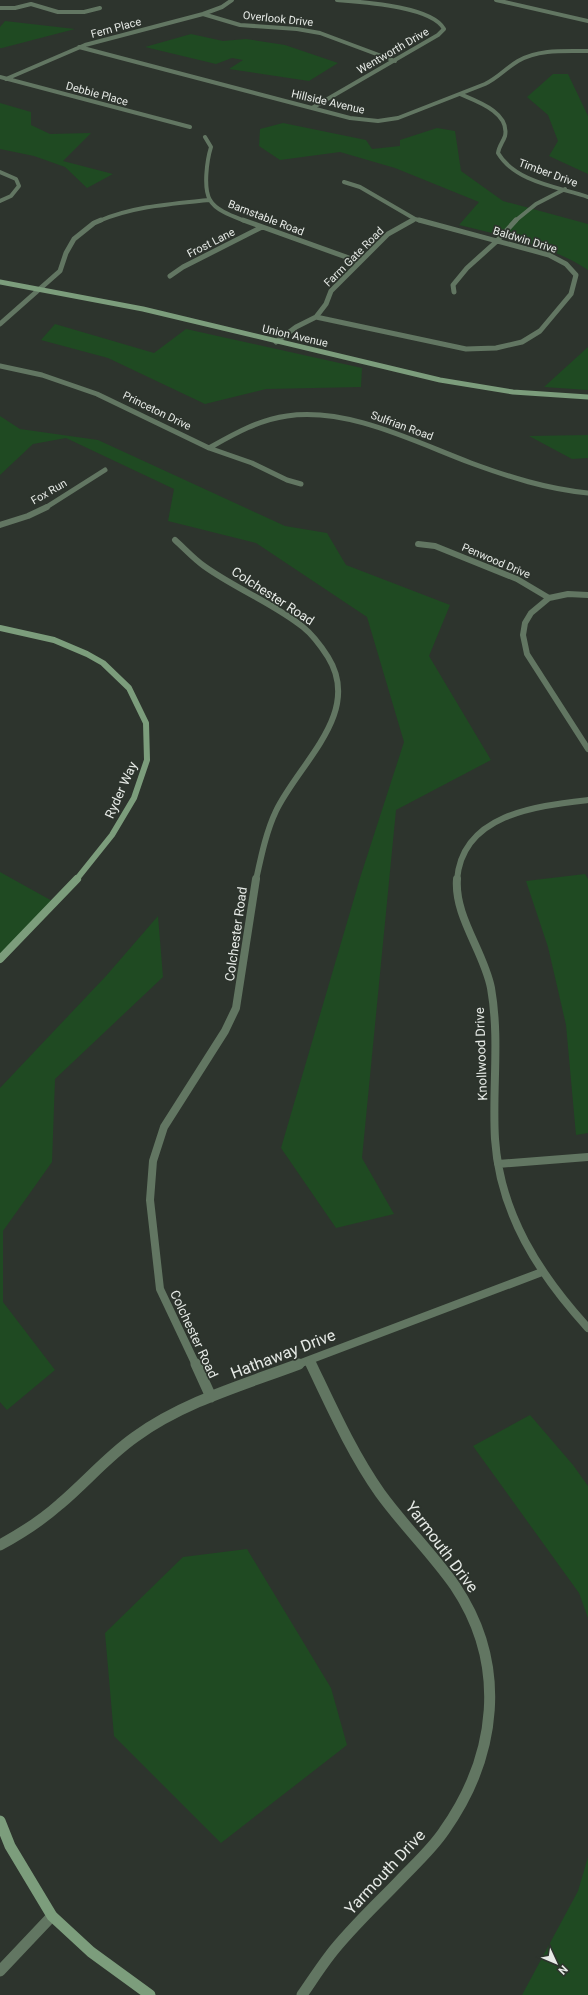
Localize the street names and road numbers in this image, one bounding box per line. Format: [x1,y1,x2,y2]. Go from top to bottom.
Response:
street label: Overlook Drive [242,9,314,29]
street label: Fern Place [89,15,143,41]
street label: Wentworth Drive [355,25,431,77]
street label: Debbie Place [64,79,130,109]
street label: Hillside Avenue [290,87,366,117]
street label: Timber Drive [517,156,580,190]
street label: Barnstable Road [226,197,306,239]
street label: Baldwin Drive [491,224,559,256]
street label: Frost Lane [185,225,237,261]
street label: Farm Gate Road [322,225,386,289]
street label: Union Avenue [261,322,329,350]
street label: Princeton Drive [121,389,193,433]
street label: Sulfrian Road [369,409,435,443]
street label: Fox Run [29,477,69,507]
street label: Penwood Drive [460,541,532,581]
street label: Colchester Road [229,564,317,628]
street label: Ryder Way [102,759,140,821]
street label: Colchester Road [222,886,250,982]
street label: Knollwood Drive [472,1007,490,1101]
street label: Colchester Road [167,1288,221,1380]
street label: Hathaway Drive [228,1325,338,1383]
street label: Yarmouth Drive [402,1498,482,1596]
street label: Yarmouth Drive [341,1826,429,1918]

